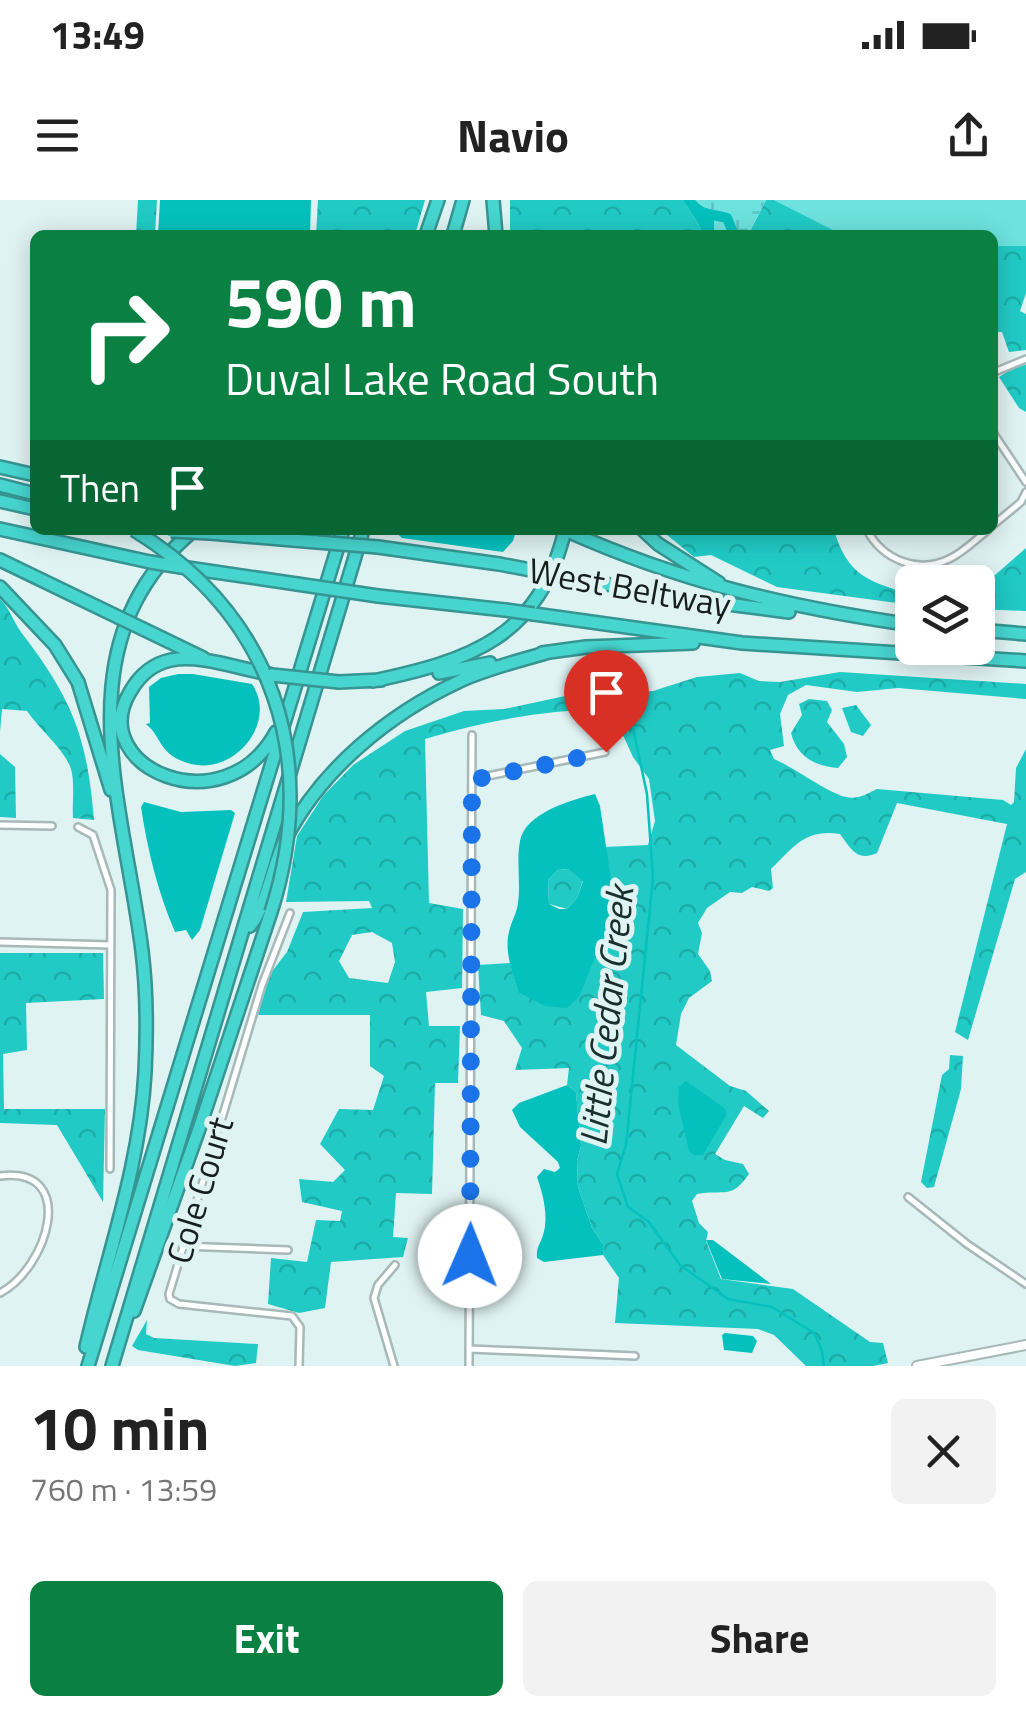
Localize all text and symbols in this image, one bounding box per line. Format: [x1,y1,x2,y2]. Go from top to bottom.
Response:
text: 13:49 [50,6,145,64]
text: Navio [457,101,569,169]
icon: menu [30,108,85,163]
icon: share [941,108,996,163]
text: 590 m [225,248,417,354]
icon: right [60,270,190,400]
text: Duval Lake Road South [225,344,659,412]
text: Then [60,459,140,517]
icon: arrive [160,460,215,515]
street label: West Beltway [525,543,736,631]
map controls [895,565,995,665]
button: layers [895,565,995,665]
pin [564,650,649,753]
icon: arrive [579,665,634,720]
water label: Little Cedar Creek [564,880,649,1148]
street label: Cole Court [151,1110,247,1270]
position arrow [418,1204,522,1308]
text: 10 min [30,1382,209,1473]
button: close [891,1399,996,1504]
text: 760 m · 13:59 [30,1465,217,1513]
button: Exit [30,1581,503,1696]
button: Share [523,1581,996,1696]

